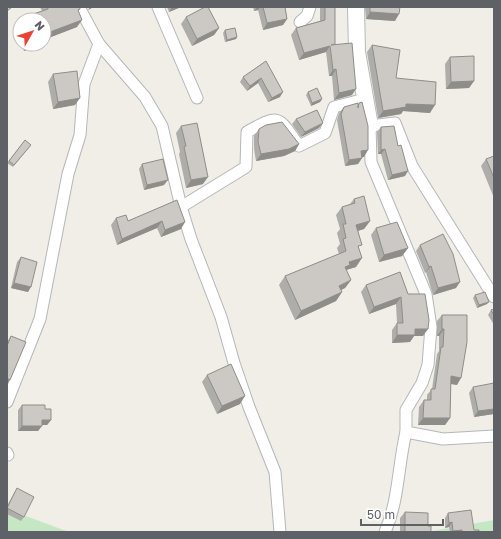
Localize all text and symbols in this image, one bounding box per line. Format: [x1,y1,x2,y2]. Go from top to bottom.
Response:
north arrow [12,12,52,52]
text: N [32,18,48,33]
scale bar [361,501,443,527]
text: 50 m [367,507,395,522]

